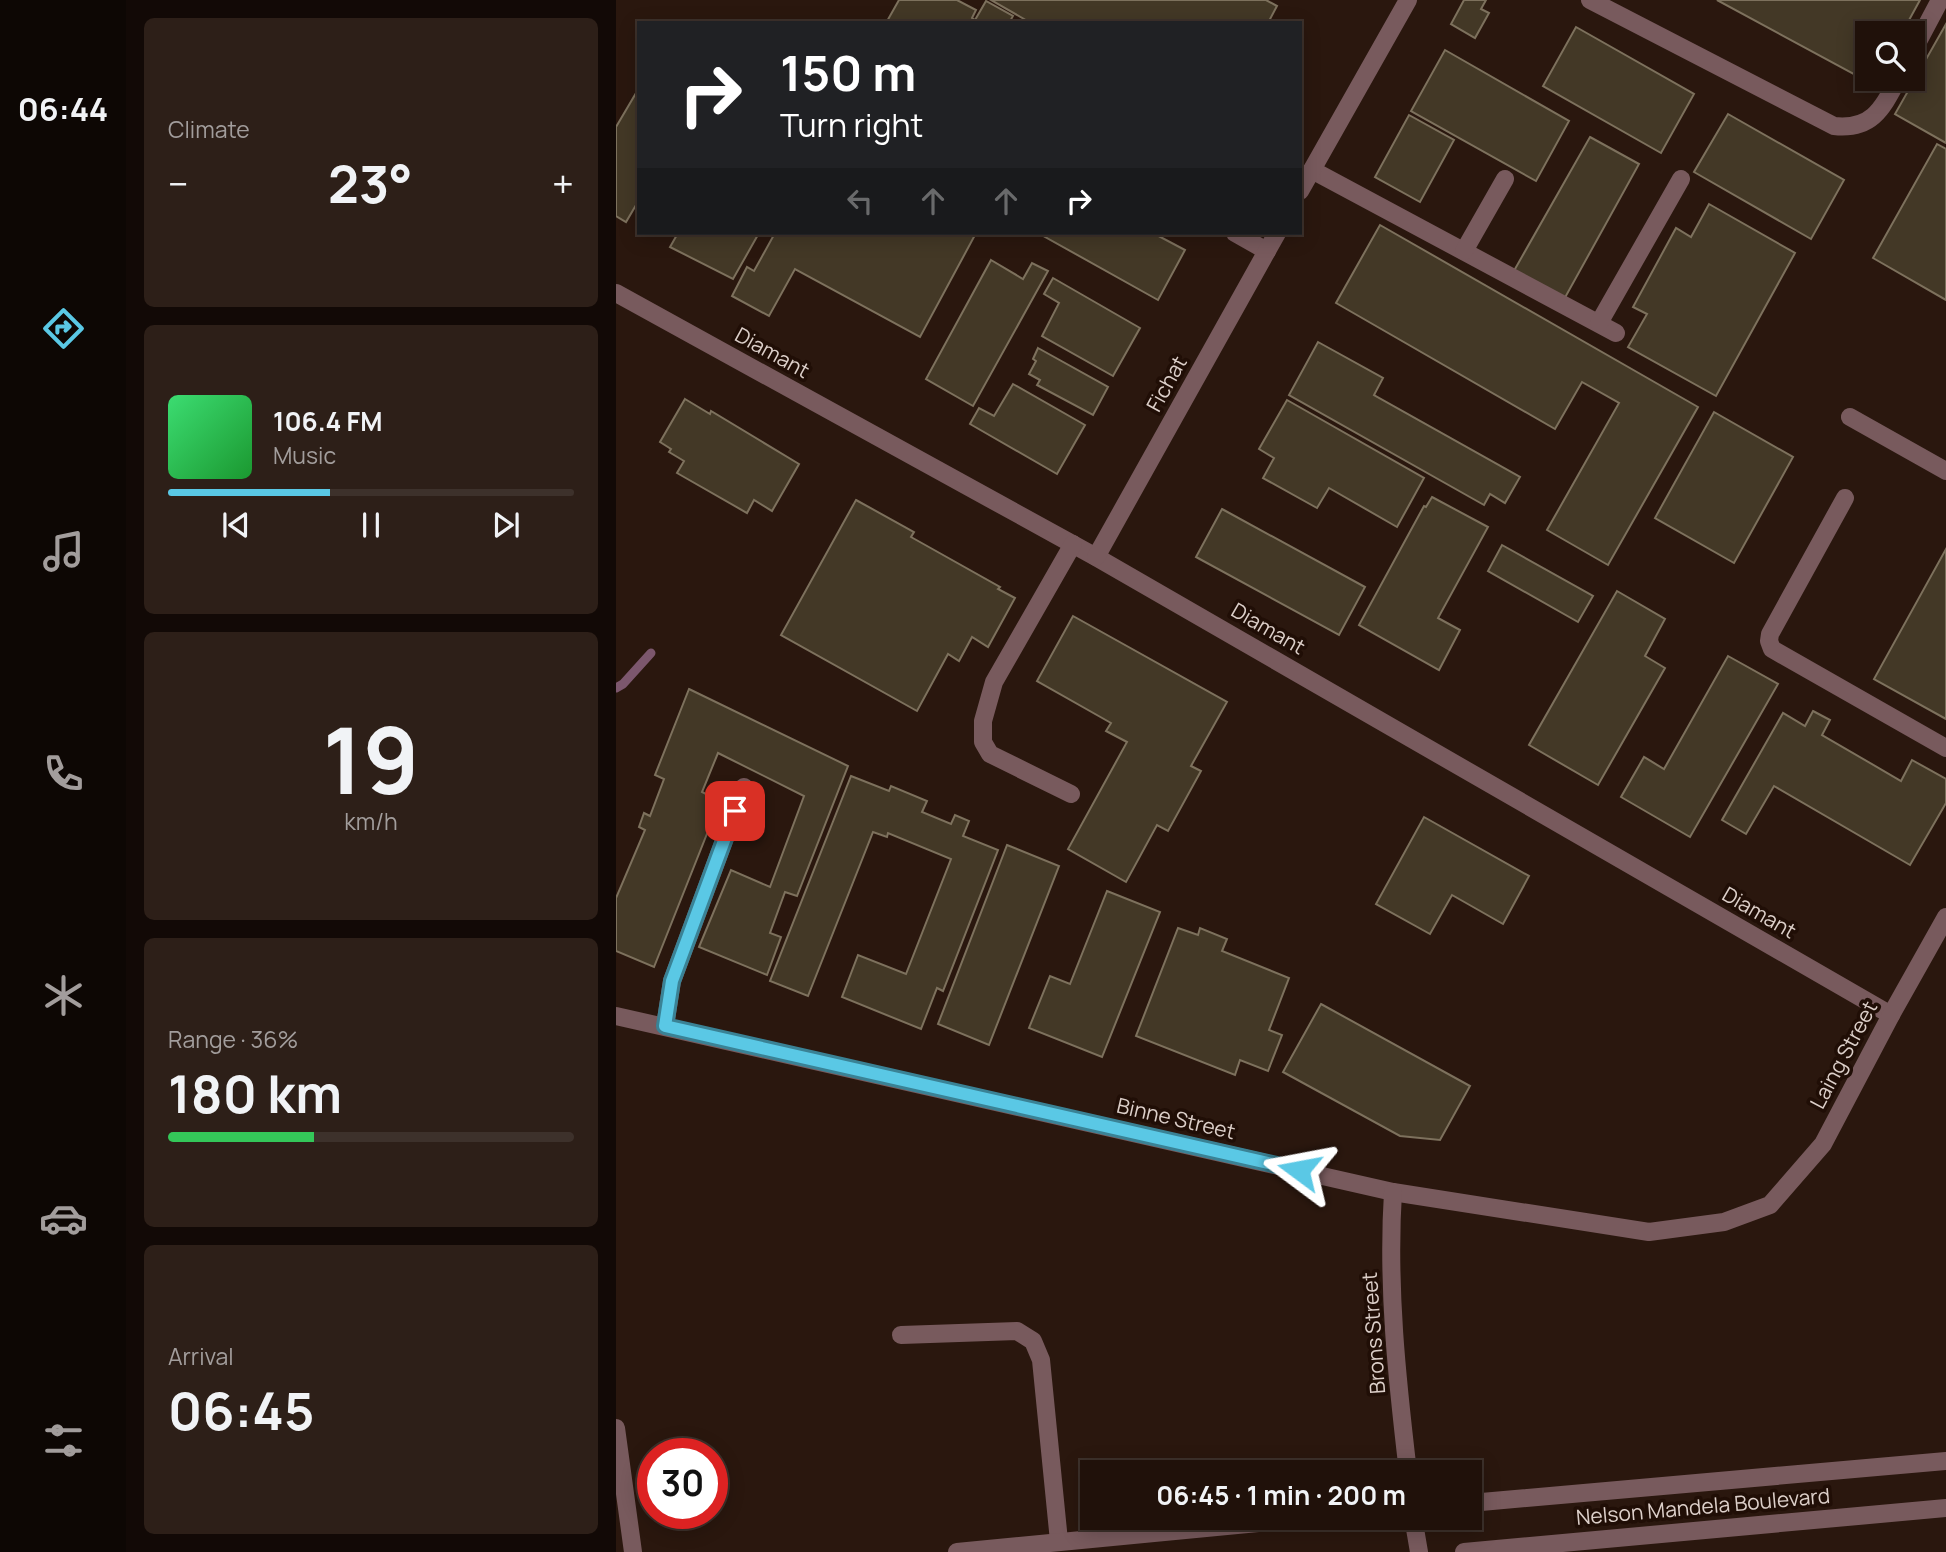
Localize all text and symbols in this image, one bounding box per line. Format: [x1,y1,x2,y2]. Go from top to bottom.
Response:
map controls [1855,21,1925,91]
button: search [1855,21,1925,91]
text: 150 m [780,39,916,106]
icon: right [665,49,756,140]
text: 06:44 [18,87,108,131]
text: Turn right [780,103,923,147]
text: Climate [168,113,250,145]
text: 23° [328,148,413,219]
text: − [168,157,189,209]
text: + [552,157,574,209]
icon: left [841,182,879,220]
icon: ahead [914,182,952,220]
icon: ahead [987,182,1025,220]
icon: right [1060,182,1098,220]
icon: directions [39,304,88,353]
street label: Diamant [730,320,815,384]
street label: Fichat [1139,351,1193,416]
text: 106.4 FM [273,403,382,439]
text: Music [273,439,336,471]
icon: previous [217,506,255,544]
icon: pause [352,506,390,544]
icon: next [487,506,525,544]
icon: music [39,527,88,576]
street label: Diamant [1226,596,1311,661]
text: 19 [323,697,419,821]
icon: phone [39,749,88,798]
pin [705,781,765,841]
icon: arrive [716,792,754,830]
text: km/h [344,805,398,837]
street label: Diamant [1717,880,1802,945]
icon: climate [39,971,88,1020]
street label: Laing Street [1803,996,1883,1113]
text: Range · 36% [168,1023,298,1055]
text: 180 km [168,1058,342,1129]
street label: Binne Street [1114,1091,1238,1145]
position arrow [1262,1133,1336,1207]
icon: car [39,1194,88,1243]
street label: Brons Street [1355,1271,1391,1395]
text: Arrival [168,1340,234,1372]
text: 06:45 [168,1375,314,1446]
icon: filters [39,1416,88,1465]
speed limit sign: 30 [637,1438,728,1529]
text: 06:45 · 1 min · 200 m [1156,1477,1406,1513]
street label: Nelson Mandela Boulevard [1575,1481,1831,1531]

